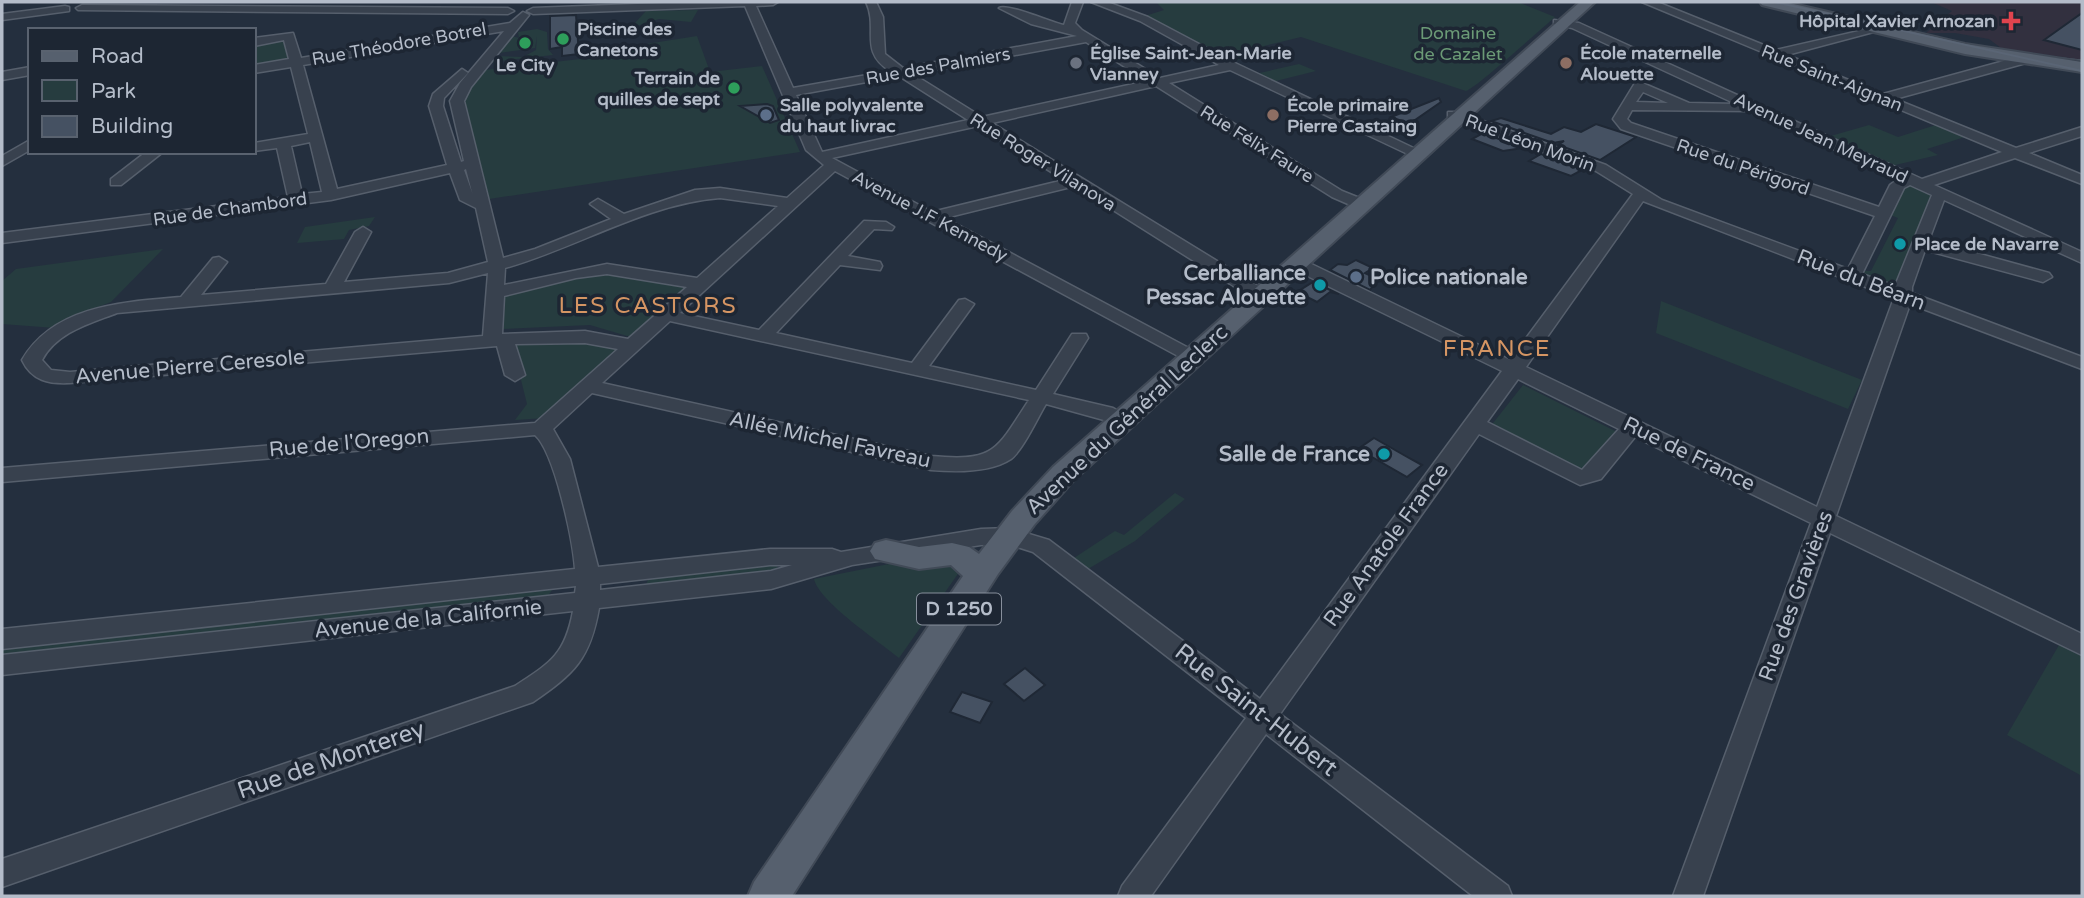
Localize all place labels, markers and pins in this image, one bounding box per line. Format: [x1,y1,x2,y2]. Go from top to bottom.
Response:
place label: Hôpital Xavier Arnozan [1799,10,1995,32]
marker: Hôpital Xavier Arnozan [2001,11,2021,31]
place label: Piscine des Canetons [577,18,673,61]
marker: Piscine des Canetons [555,31,571,47]
marker: Le City [517,35,533,51]
place label: Église Saint-Jean-Marie Vianney [1090,42,1292,85]
place label: École maternelle Alouette [1580,42,1722,85]
place label: Le City [496,54,555,76]
marker: Église Saint-Jean-Marie Vianney [1068,55,1084,71]
marker: École maternelle Alouette [1558,55,1574,71]
place label: Terrain de quilles de sept [598,67,720,110]
marker: Terrain de quilles de sept [726,80,742,96]
place label: Salle polyvalente du haut livrac [780,94,923,137]
place label: École primaire Pierre Castaing [1287,94,1417,137]
marker: Salle polyvalente du haut livrac [758,107,774,123]
marker: École primaire Pierre Castaing [1265,107,1281,123]
place label: Place de Navarre [1914,233,2059,255]
marker: Place de Navarre [1892,236,1908,252]
place label: Cerballiance Pessac Alouette [1146,261,1306,310]
place label: Police nationale [1370,265,1528,290]
marker: Police nationale [1348,269,1364,285]
marker: Cerballiance Pessac Alouette [1312,277,1328,293]
place label: Salle de France [1219,442,1370,467]
marker: Salle de France [1376,446,1392,462]

